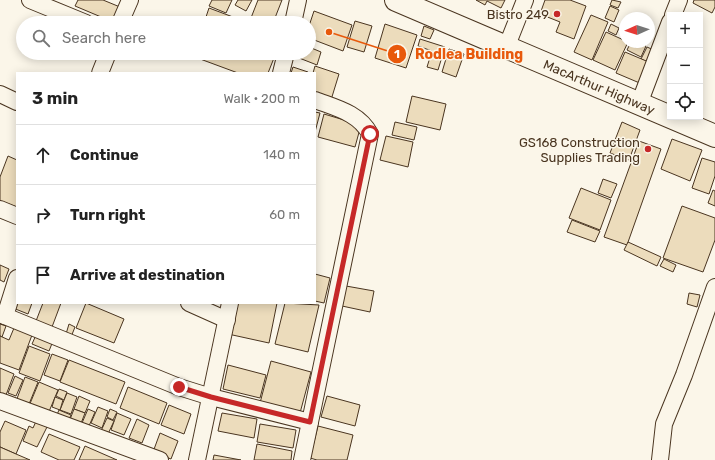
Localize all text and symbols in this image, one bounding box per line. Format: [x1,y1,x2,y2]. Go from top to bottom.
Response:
place label: Bistro 249 [487,7,549,22]
marker: Bistro 249 [552,9,562,19]
north arrow [619,12,655,48]
map controls [667,12,703,120]
button: + [667,12,703,48]
search box [16,16,316,60]
icon: search [30,27,52,49]
text: Search here [62,29,146,47]
callout: Rodlea Building [387,41,531,67]
text: Rodlea Building [415,46,523,63]
text: 1 [394,47,400,61]
button: − [667,48,703,84]
street label: MacArthur Highway [541,57,657,117]
button: locate [667,84,703,120]
text: 3 min [32,88,78,108]
text: Walk · 200 m [223,91,300,106]
route start [361,125,379,143]
place label: GS168 Construction Supplies Trading [519,135,640,166]
icon: ahead [32,144,54,166]
marker: GS168 Construction Supplies Trading [643,144,653,154]
text: Continue [70,146,139,164]
text: 140 m [263,147,300,162]
icon: right [32,204,54,226]
text: Turn right [70,206,145,224]
text: 60 m [269,207,300,222]
icon: arrive [32,264,54,286]
text: Arrive at destination [70,266,225,284]
route end [170,378,188,396]

